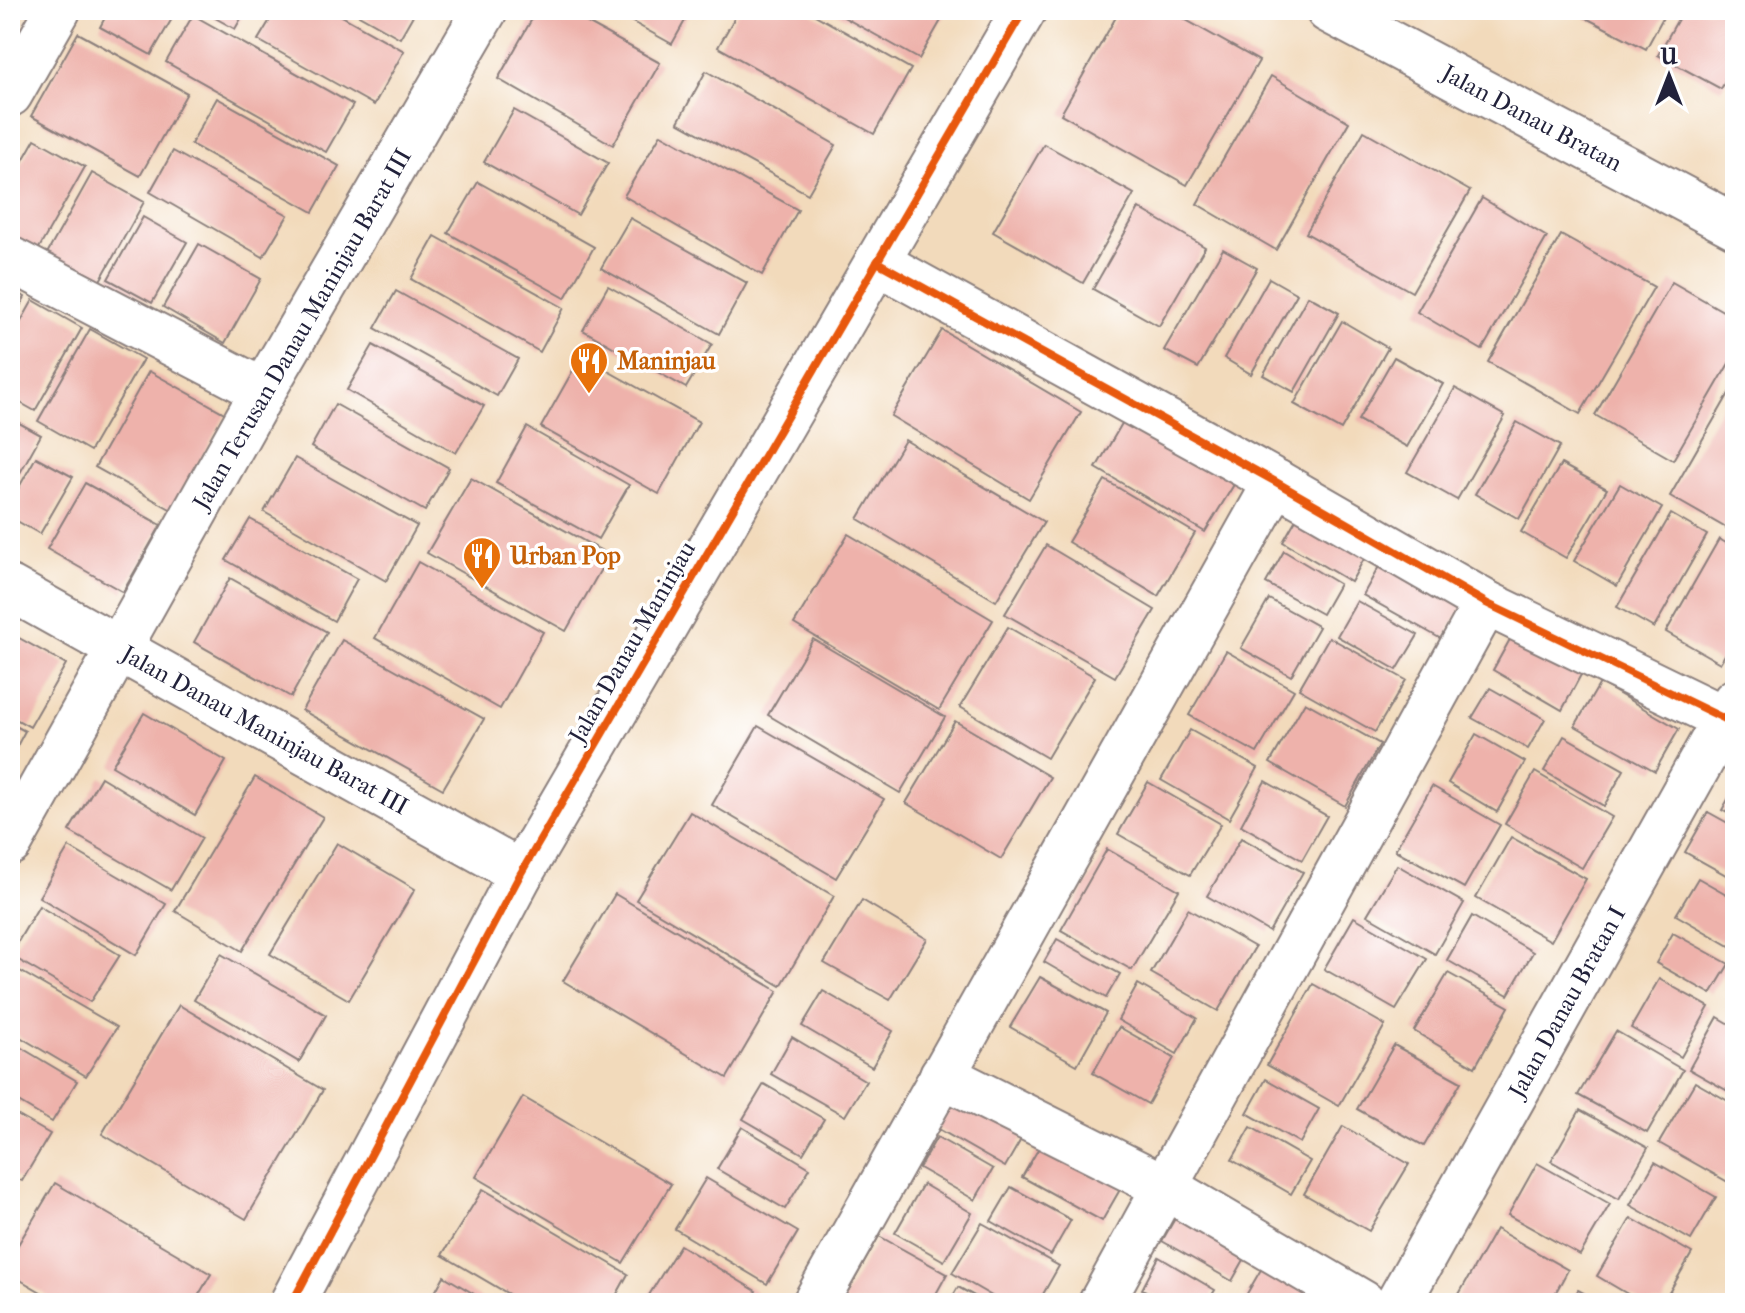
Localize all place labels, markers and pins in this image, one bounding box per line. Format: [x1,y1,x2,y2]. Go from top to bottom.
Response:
restaurant icon: Maninjau [568,340,610,395]
place label: Maninjau [617,347,716,375]
restaurant icon: Urban Pop [461,535,503,590]
place label: Urban Pop [509,542,621,570]

